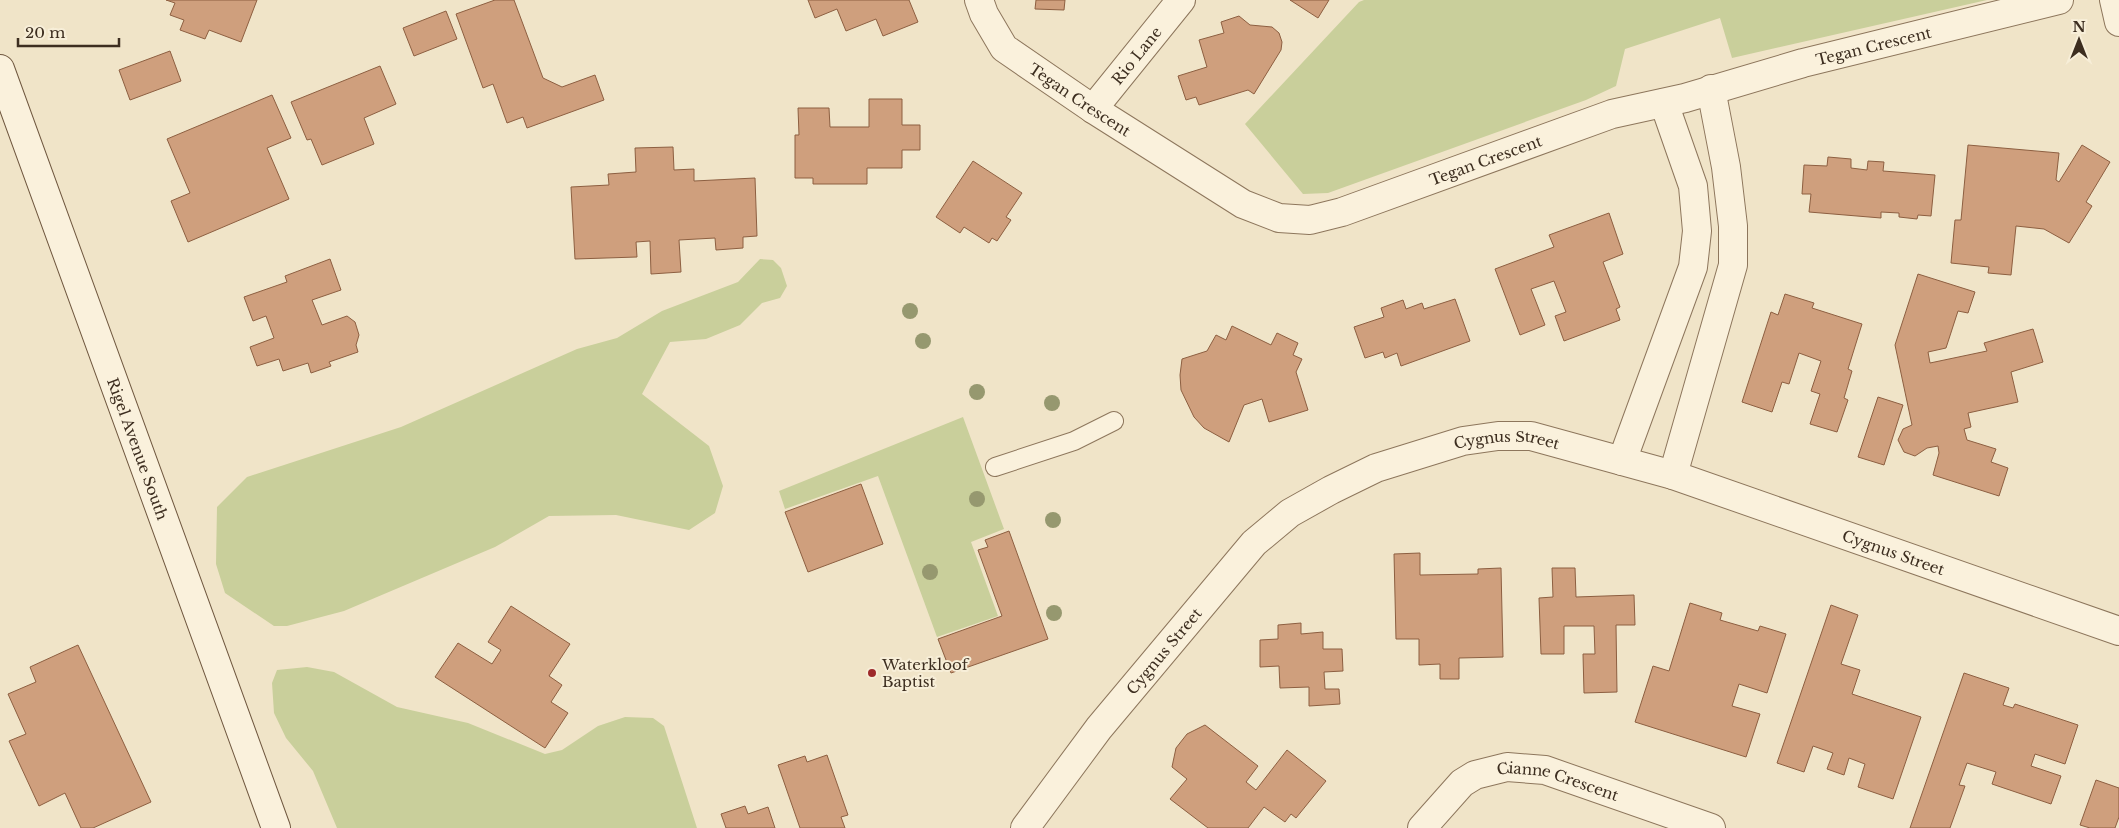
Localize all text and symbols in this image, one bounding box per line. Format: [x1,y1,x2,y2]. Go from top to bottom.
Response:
scale bar [18,15,119,47]
north arrow [2054,15,2104,65]
text: N [2072,18,2086,36]
street label: Rio Lane [1107,22,1165,88]
street label: Tegan Crescent [1814,22,1933,69]
text: 20 m [25,23,65,42]
street label: Tegan Crescent [1026,59,1135,140]
street label: Tegan Crescent [1427,131,1544,189]
street label: Rigel Avenue South [103,375,173,522]
street label: Cygnus Street [1451,427,1562,453]
street label: Cygnus Street [1840,525,1947,579]
street label: Cygnus Street [1122,603,1205,698]
place label: Waterkloof Baptist [881,655,970,691]
marker: Waterkloof Baptist [866,667,878,679]
street label: Cianne Crescent [1494,757,1622,805]

